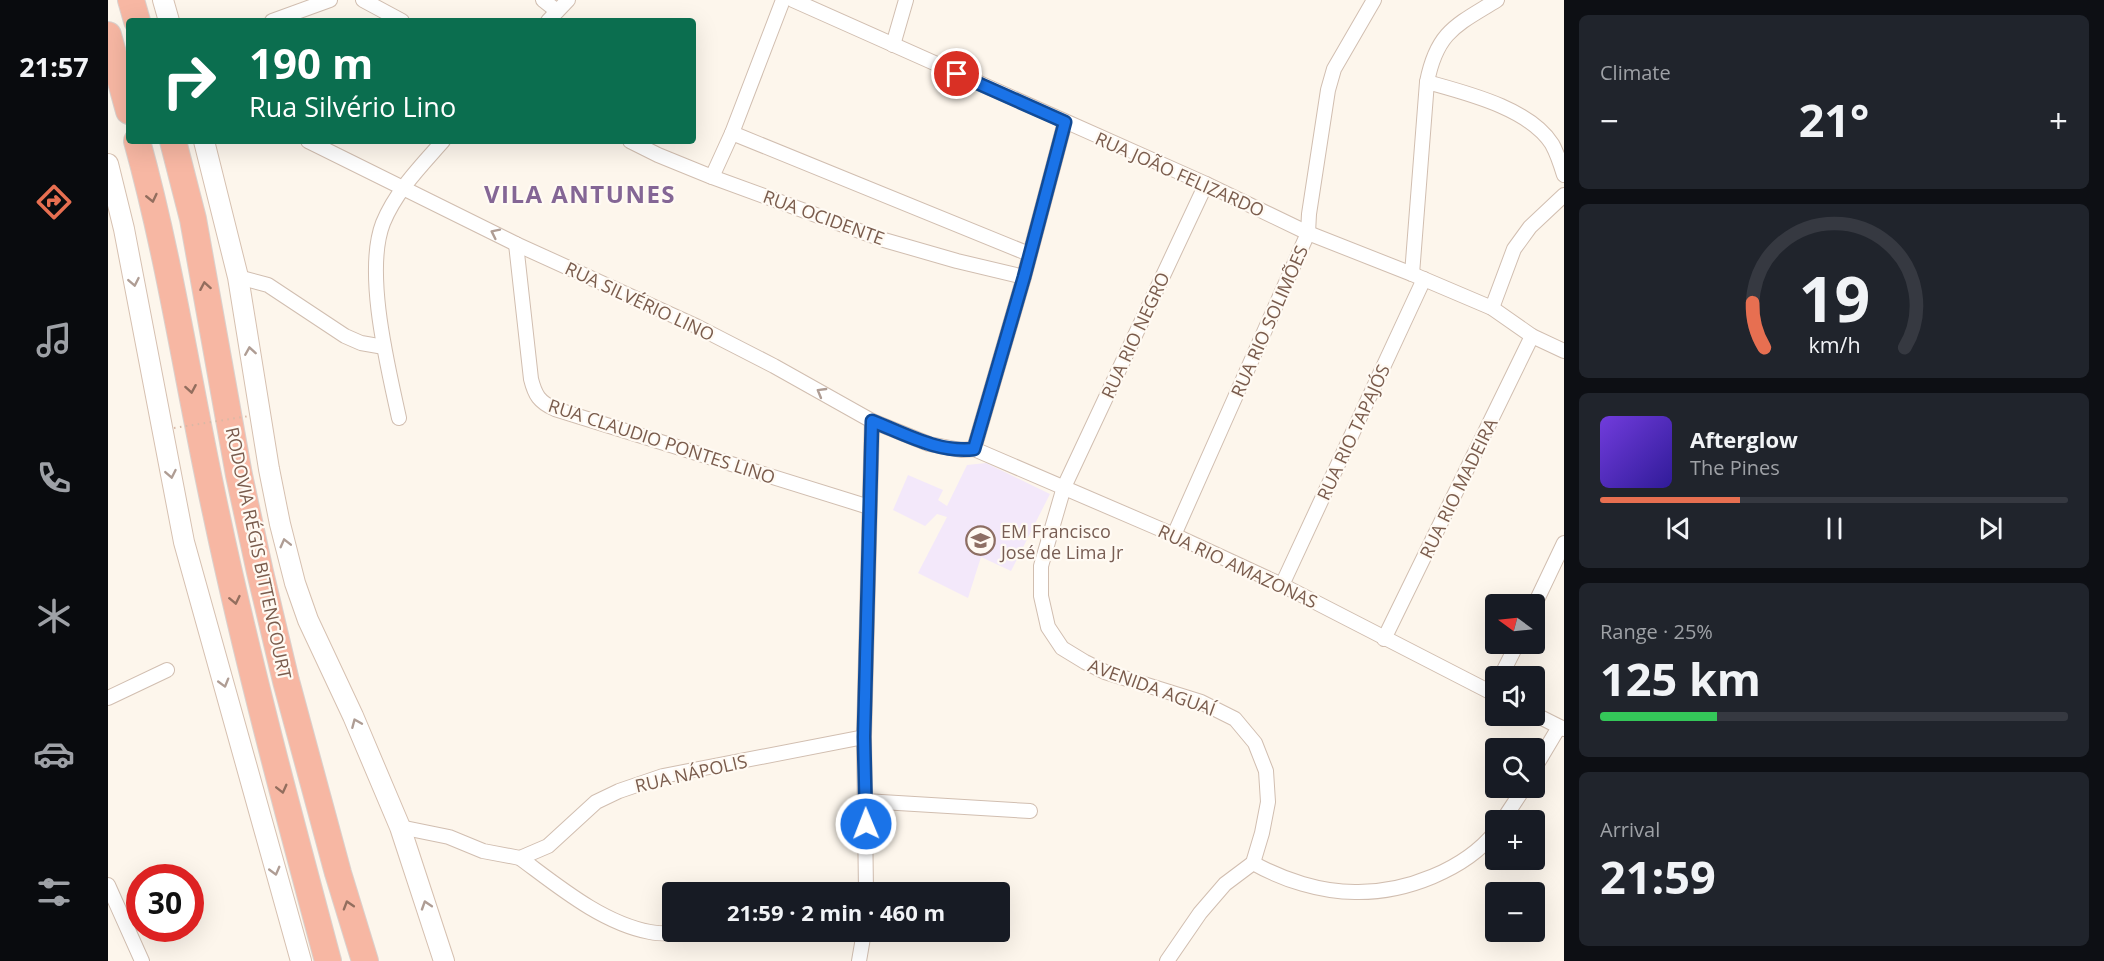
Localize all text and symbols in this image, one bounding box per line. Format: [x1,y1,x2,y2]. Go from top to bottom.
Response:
text: 190 m [249,34,373,91]
icon: right [150,42,228,120]
text: 21:57 [19,48,89,85]
pin [931,48,982,99]
icon: arrive [940,57,973,90]
text: Climate [1600,59,1671,86]
text: Rua Silvério Lino [249,88,456,125]
text: 21° [1799,89,1869,150]
text: − [1600,98,1619,143]
text: + [2049,98,2068,143]
street label: RUA JOÃO FELIZARDO [1092,126,1268,222]
district label: VILA ANTUNES [484,177,676,210]
icon: directions [33,181,75,223]
street label: RUA OCIDENTE [760,184,888,250]
one-way arrow [145,192,158,202]
one-way arrow [491,229,502,241]
street label: RUA RIO SOLIMÕES [1225,241,1313,401]
text: 19 [1798,255,1870,340]
street label: RUA SILVÉRIO LINO [561,256,719,346]
street label: RUA RIO NEGRO [1095,268,1175,402]
one-way arrow [127,277,140,287]
one-way arrow [199,281,212,291]
icon: music [33,319,75,361]
text: km/h [1808,331,1860,360]
one-way arrow [244,346,256,356]
street label: RUA RIO TAPAJÓS [1311,360,1395,504]
one-way arrow [185,384,197,393]
one-way arrow [817,388,827,400]
street label: RUA CLAUDIO PONTES LINO [546,393,778,489]
street label: RUA RIO MADEIRA [1414,413,1503,562]
text: Afterglow [1690,424,1798,454]
street label: RODOVIA RÉGIS BITTENCOURT [221,425,298,681]
text: The Pines [1690,454,1780,481]
icon: phone [33,457,75,499]
one-way arrow [164,469,177,479]
icon: previous [1662,512,1695,545]
icon: pause [1818,512,1851,545]
icon: next [1974,512,2007,545]
place label: EM Francisco José de Lima Jr [999,519,1124,564]
street label: RUA RIO AMAZONAS [1154,519,1322,614]
school or university icon: EM Francisco José de Lima Jr [964,525,996,557]
one-way arrow [279,538,292,548]
north arrow [1485,594,1545,654]
map controls [1485,594,1545,942]
icon: climate [33,595,75,637]
one-way arrow [227,595,240,605]
text: Range · 25% [1600,618,1713,645]
text: 125 km [1600,648,1761,709]
street label: AVENIDA AGUAÍ [1085,653,1220,721]
button: sound [1485,666,1545,726]
one-way arrow [217,677,229,688]
one-way arrow [352,719,364,730]
icon: car [33,733,75,775]
button: search [1485,738,1545,798]
street label: RUA NÁPOLIS [633,748,750,798]
one-way arrow [274,784,287,794]
position arrow [834,792,898,856]
button: + [1485,810,1545,870]
text: Arrival [1600,816,1660,843]
text: 21:59 [1600,846,1716,907]
speed limit sign: 30 [126,864,204,942]
one-way arrow [268,866,281,876]
icon: filters [33,871,75,913]
button: − [1485,882,1545,942]
text: 21:59 · 2 min · 460 m [727,897,945,927]
one-way arrow [343,900,355,911]
one-way arrow [421,901,433,911]

